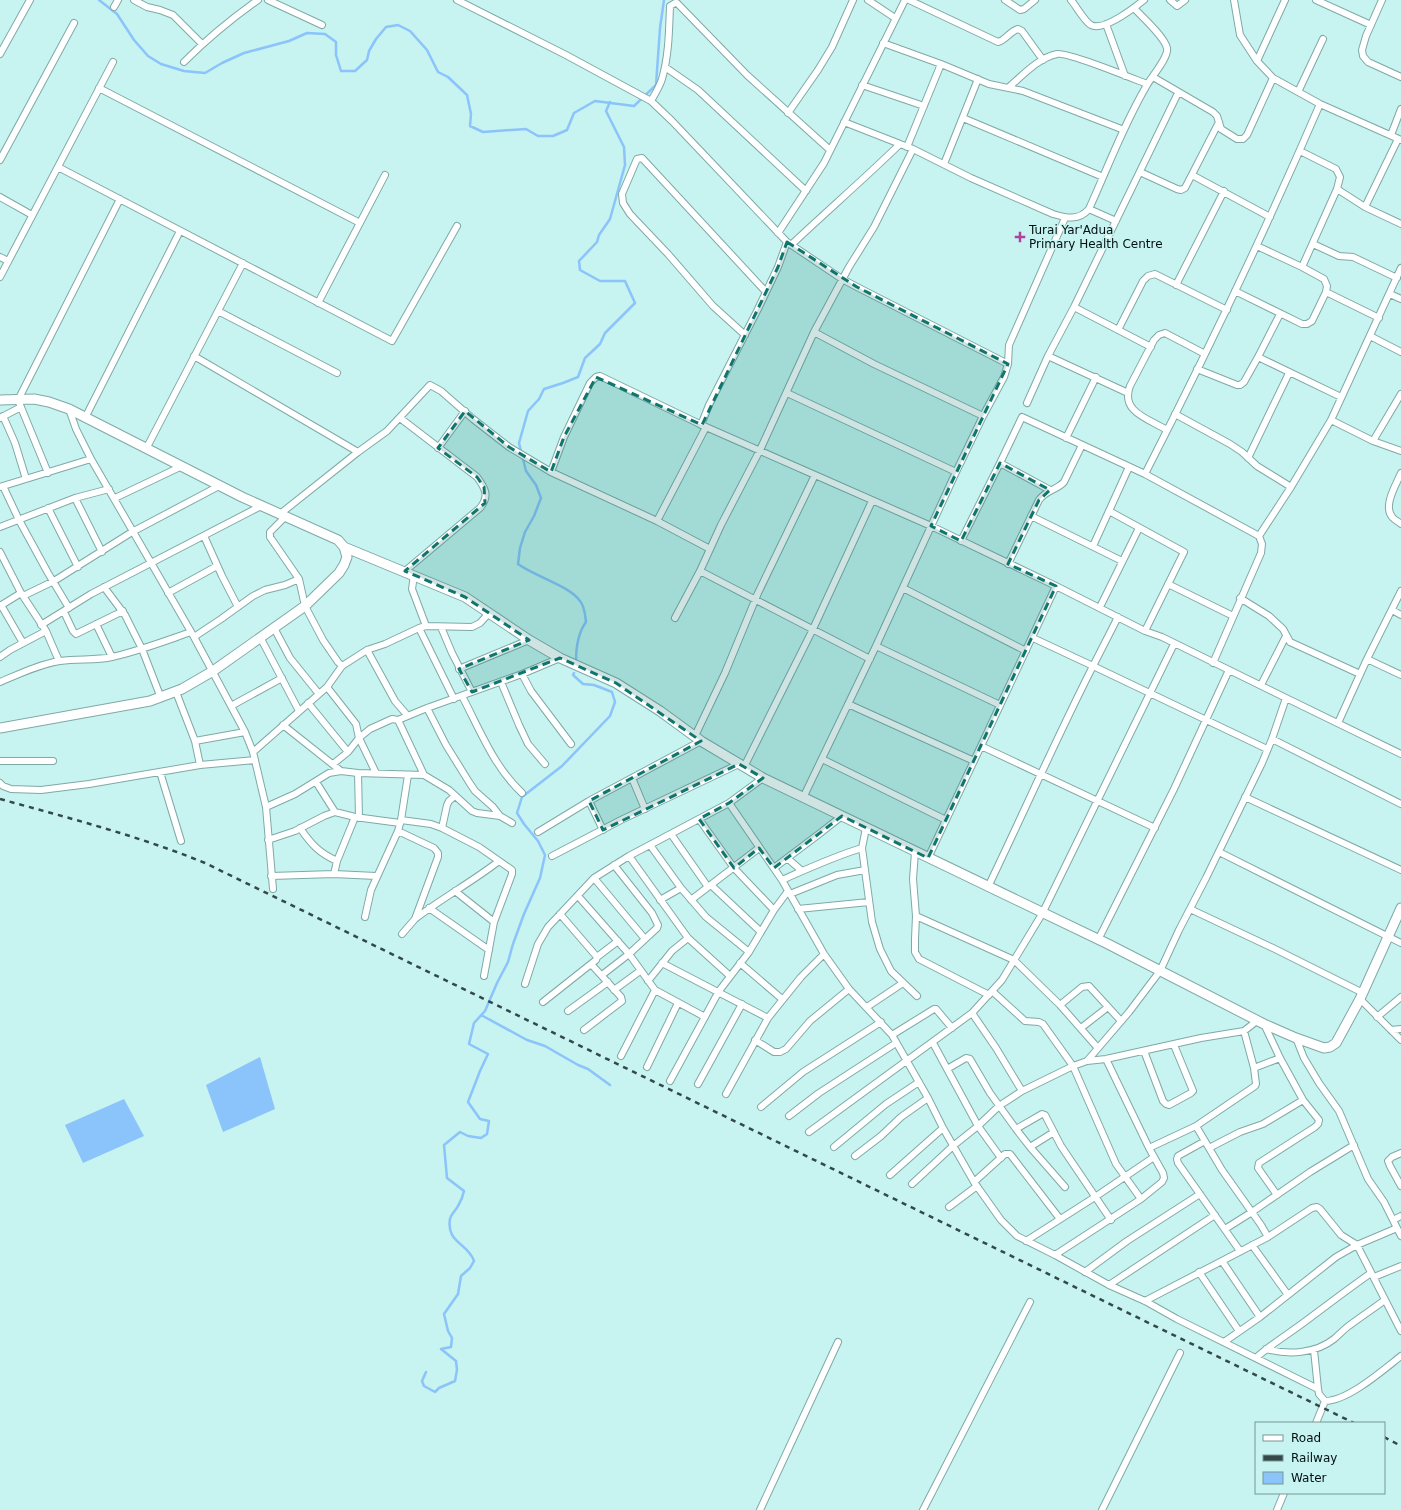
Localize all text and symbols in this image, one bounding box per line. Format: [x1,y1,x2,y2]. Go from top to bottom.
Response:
place label: Turai Yar'Adua Primary Health Centre [1028,223,1163,251]
marker: Turai Yar'Adua Primary Health Centre [1014,231,1026,243]
legend [1255,1422,1385,1494]
text: Road [1291,1431,1321,1445]
text: Railway [1291,1451,1337,1465]
text: Water [1291,1471,1327,1485]

